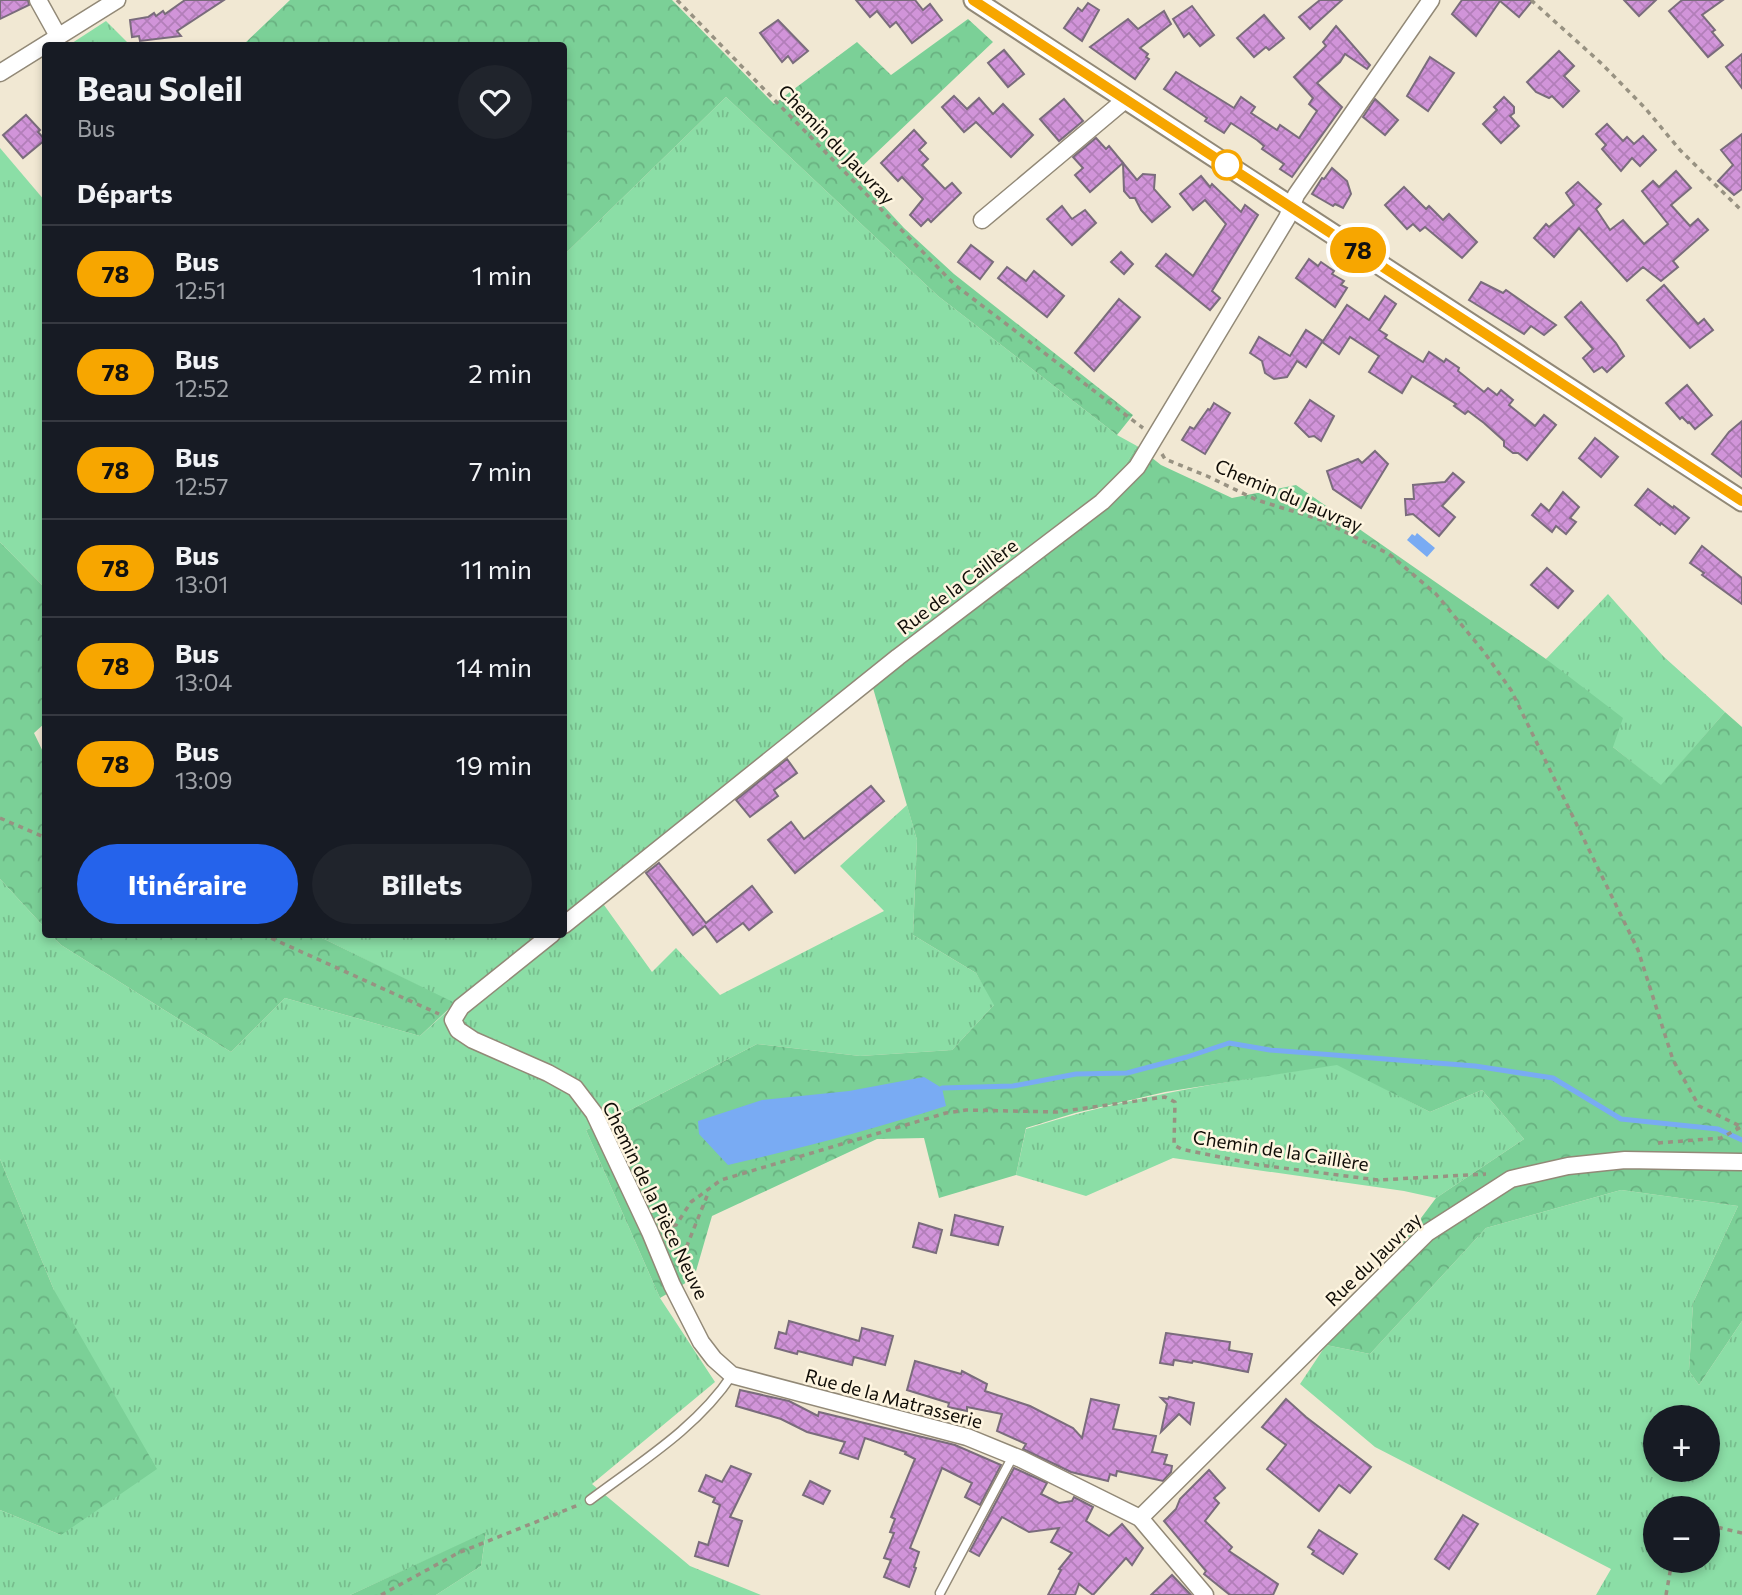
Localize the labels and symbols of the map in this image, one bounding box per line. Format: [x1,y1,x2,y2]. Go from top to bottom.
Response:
street label: Chemin du Jauvray [774,79,900,209]
unlabelled marker [1212,150,1242,180]
line badge: 78 [1326,227,1390,273]
street label: Chemin du Jauvray [1212,454,1366,536]
street label: Rue de la Caillère [892,533,1022,639]
street label: Chemin de la Pièce Neuve [598,1097,714,1303]
street label: Chemin de la Caillère [1191,1125,1371,1175]
street label: Rue du Jauvray [1320,1207,1426,1311]
street label: Rue de la Matrasserie [803,1363,985,1433]

